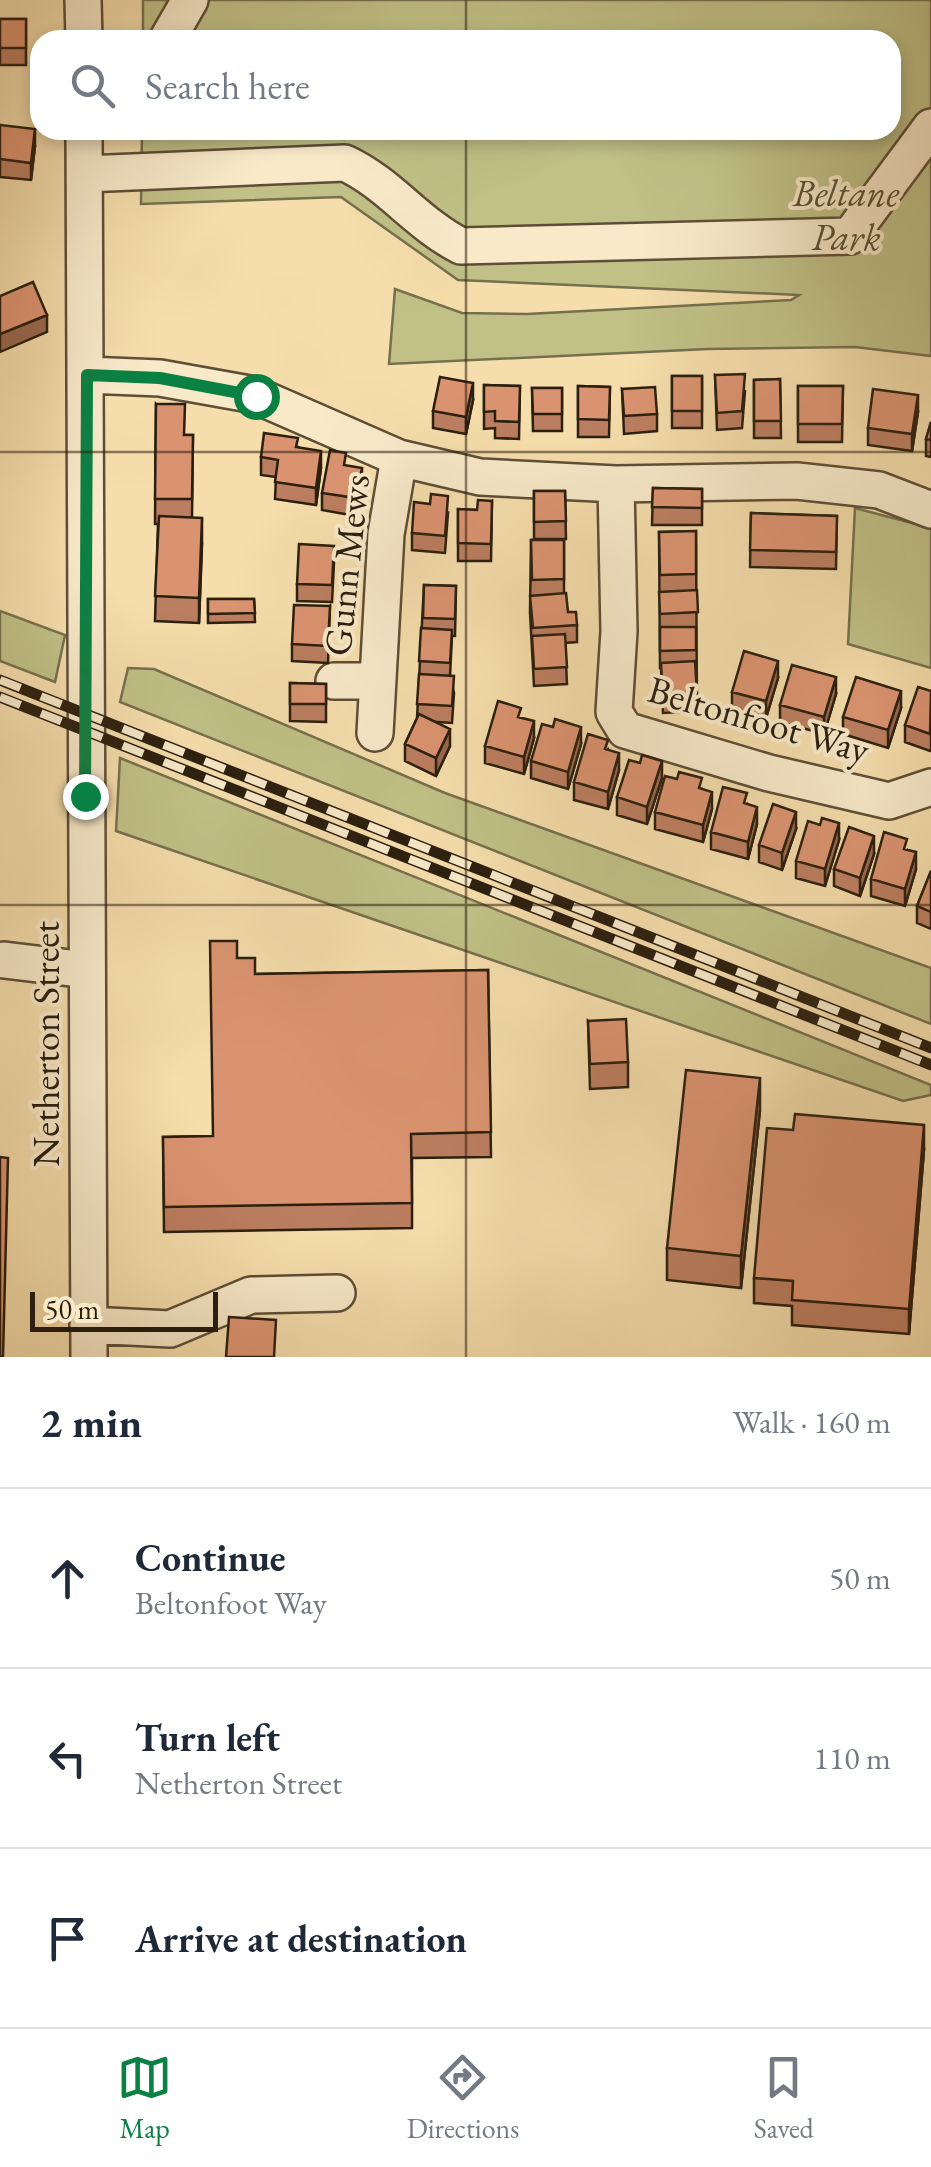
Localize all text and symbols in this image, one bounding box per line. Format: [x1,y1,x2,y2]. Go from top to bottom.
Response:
search box [30,30,901,140]
icon: search [65,58,120,113]
text: Search here [145,61,310,110]
park label: Beltane Park [792,168,900,261]
route start [234,374,280,420]
street label: Gunn Mews [312,472,380,658]
street label: Beltonfoot Way [643,664,876,774]
route end [63,774,109,820]
street label: Netherton Street [21,921,70,1167]
scale bar [30,1287,218,1332]
text: 50 m [45,1291,99,1327]
text: 2 min [40,1395,142,1450]
text: Walk · 160 m [733,1401,891,1443]
text: Continue [135,1533,286,1582]
icon: ahead [40,1551,95,1606]
text: 50 m [829,1557,891,1599]
text: Beltonfoot Way [135,1582,327,1624]
text: Turn left [135,1713,280,1762]
icon: left [40,1731,95,1786]
text: 110 m [814,1737,891,1779]
text: Netherton Street [135,1762,342,1804]
icon: arrive [40,1911,95,1966]
text: Arrive at destination [135,1914,467,1963]
tab: Map [117,2050,172,2146]
tab: Directions [407,2050,519,2146]
tab: Saved [754,2050,814,2146]

